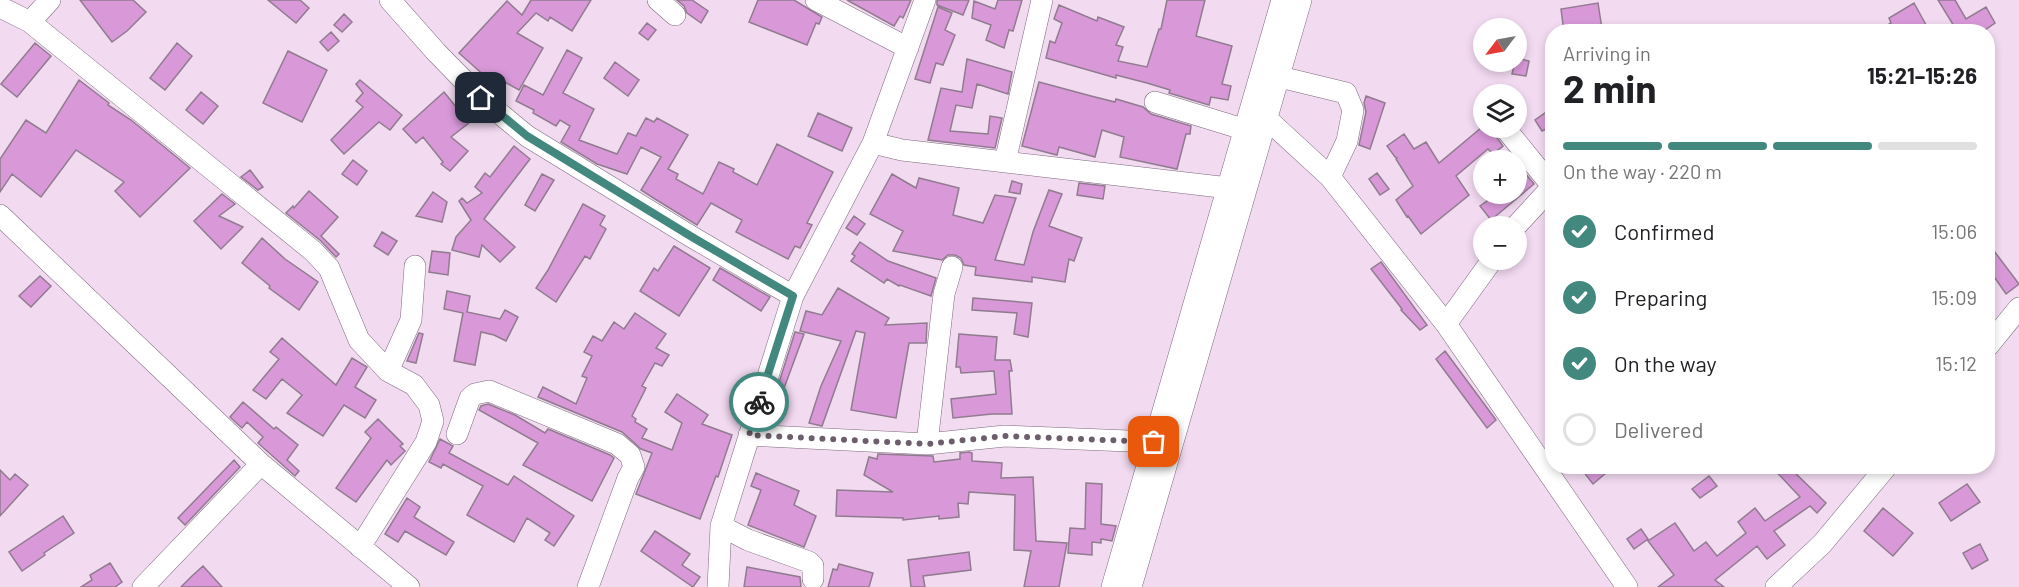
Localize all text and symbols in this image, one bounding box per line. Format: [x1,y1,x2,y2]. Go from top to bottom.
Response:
north arrow [1473,18,1527,72]
map controls [1473,18,1527,270]
text: Arriving in [1563,41,1651,65]
text: 15:21–15:26 [1867,62,1977,88]
text: 2 min [1563,64,1656,111]
pin [455,72,506,123]
icon: home [464,81,497,114]
button: layers [1473,84,1527,138]
button: + [1473,150,1527,204]
text: On the way · 220 m [1563,159,1722,183]
icon: check [1563,215,1596,248]
button: − [1473,216,1527,270]
text: Confirmed [1614,218,1714,244]
text: 15:06 [1931,219,1977,243]
icon: check [1563,281,1596,314]
text: Preparing [1614,284,1707,310]
text: 15:09 [1931,285,1977,309]
icon: check [1563,347,1596,380]
text: On the way [1614,350,1717,376]
text: 15:12 [1935,351,1977,375]
courier [729,372,789,432]
icon: bike [743,386,776,419]
pin [1128,416,1179,467]
text: Delivered [1614,416,1703,442]
icon: bag [1137,425,1170,458]

